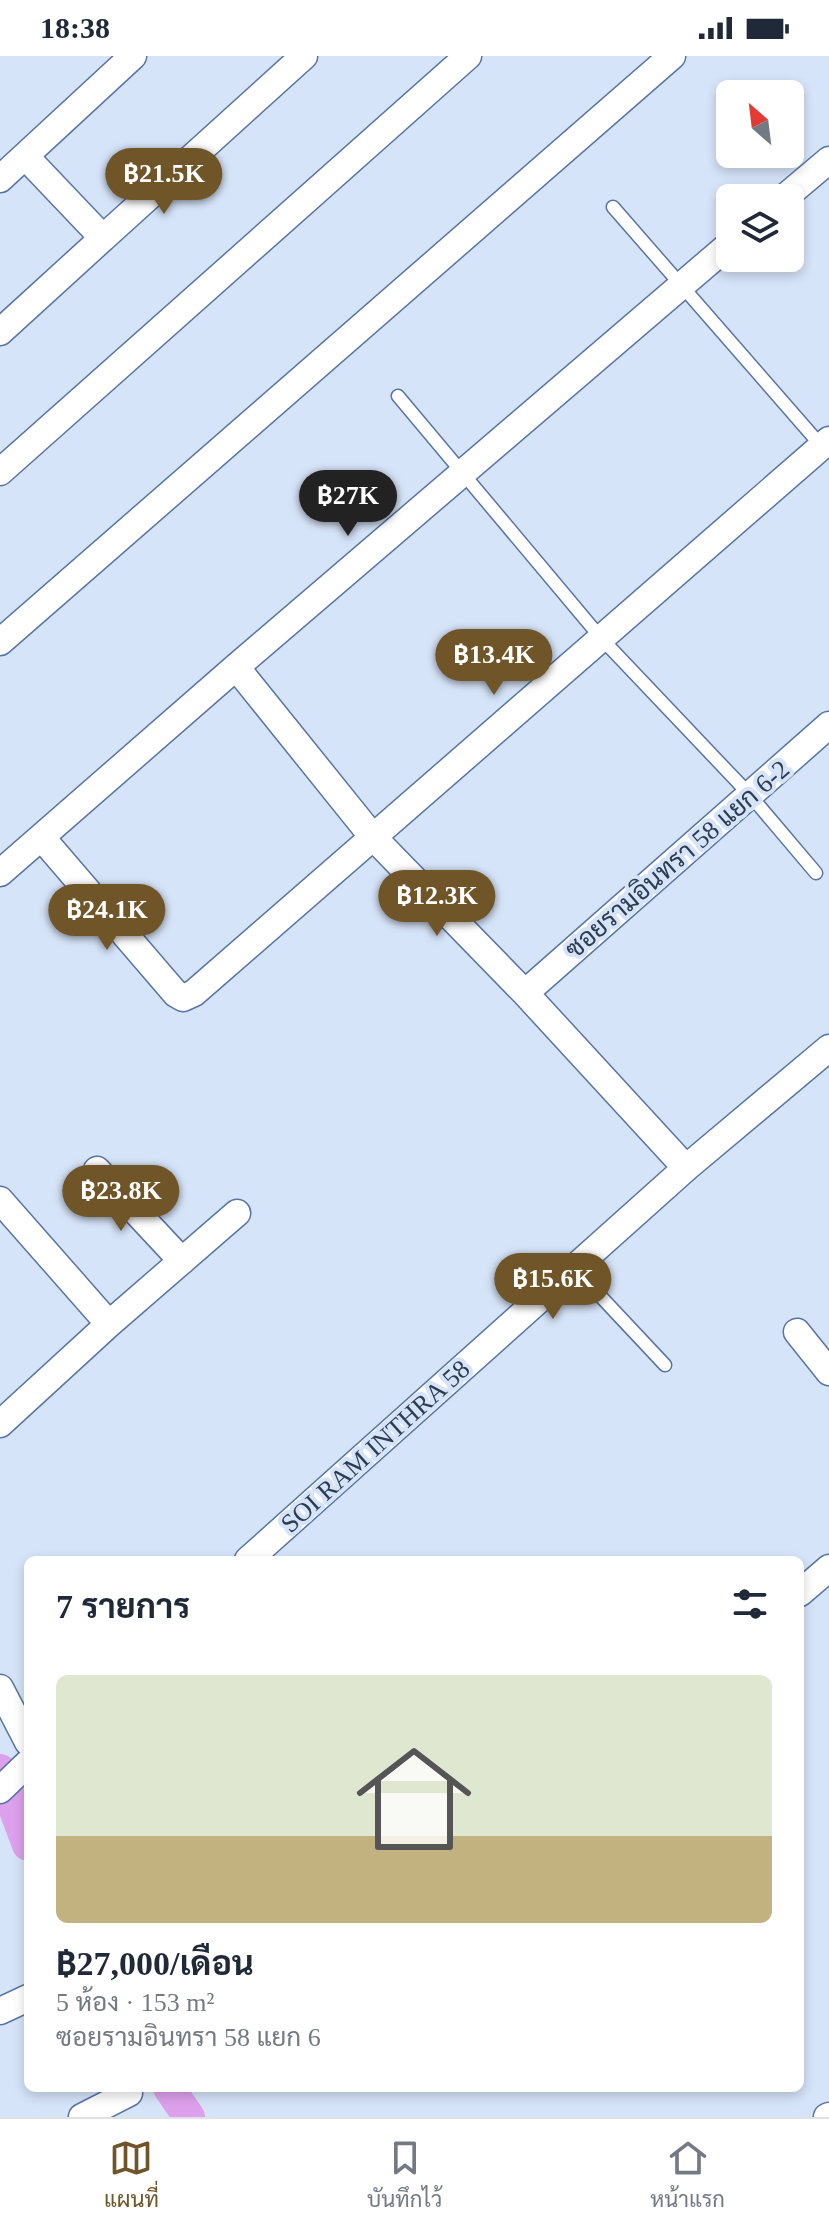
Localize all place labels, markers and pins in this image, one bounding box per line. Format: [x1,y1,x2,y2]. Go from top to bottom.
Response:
pin: ฿21.5K [99,148,229,216]
pin: ฿27K [301,470,395,538]
pin: ฿13.4K [429,629,559,697]
pin: ฿12.3K [372,870,502,938]
pin: ฿24.1K [42,884,172,952]
pin: ฿23.8K [56,1165,186,1233]
pin: ฿15.6K [488,1253,618,1321]

